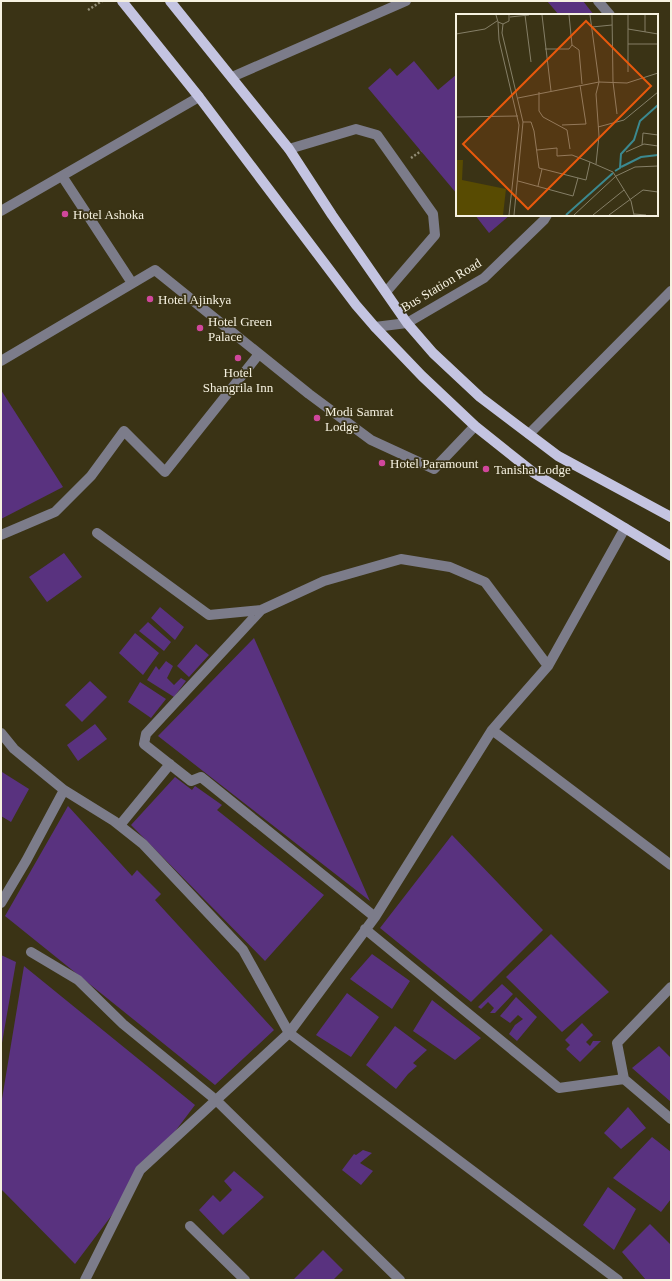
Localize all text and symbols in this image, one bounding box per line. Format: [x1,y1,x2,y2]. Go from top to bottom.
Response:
inset map [456,14,658,216]
place label: Hotel Ashoka [73,207,144,222]
marker: Hotel Ashoka [60,209,70,219]
street label: Bus Station Road [398,255,484,315]
place label: Hotel Ajinkya [158,292,232,307]
marker: Hotel Ajinkya [145,294,155,304]
place label: Hotel Green Palace [208,314,272,344]
marker: Hotel Green Palace [195,323,205,333]
marker: Hotel Shangrila Inn [233,353,243,363]
place label: Hotel Shangrila Inn [203,365,274,395]
place label: Modi Samrat Lodge [325,404,394,434]
marker: Modi Samrat Lodge [312,413,322,423]
place label: Hotel Paramount [390,456,479,471]
marker: Hotel Paramount [377,458,387,468]
place label: Tanisha Lodge [494,462,571,477]
marker: Tanisha Lodge [481,464,491,474]

